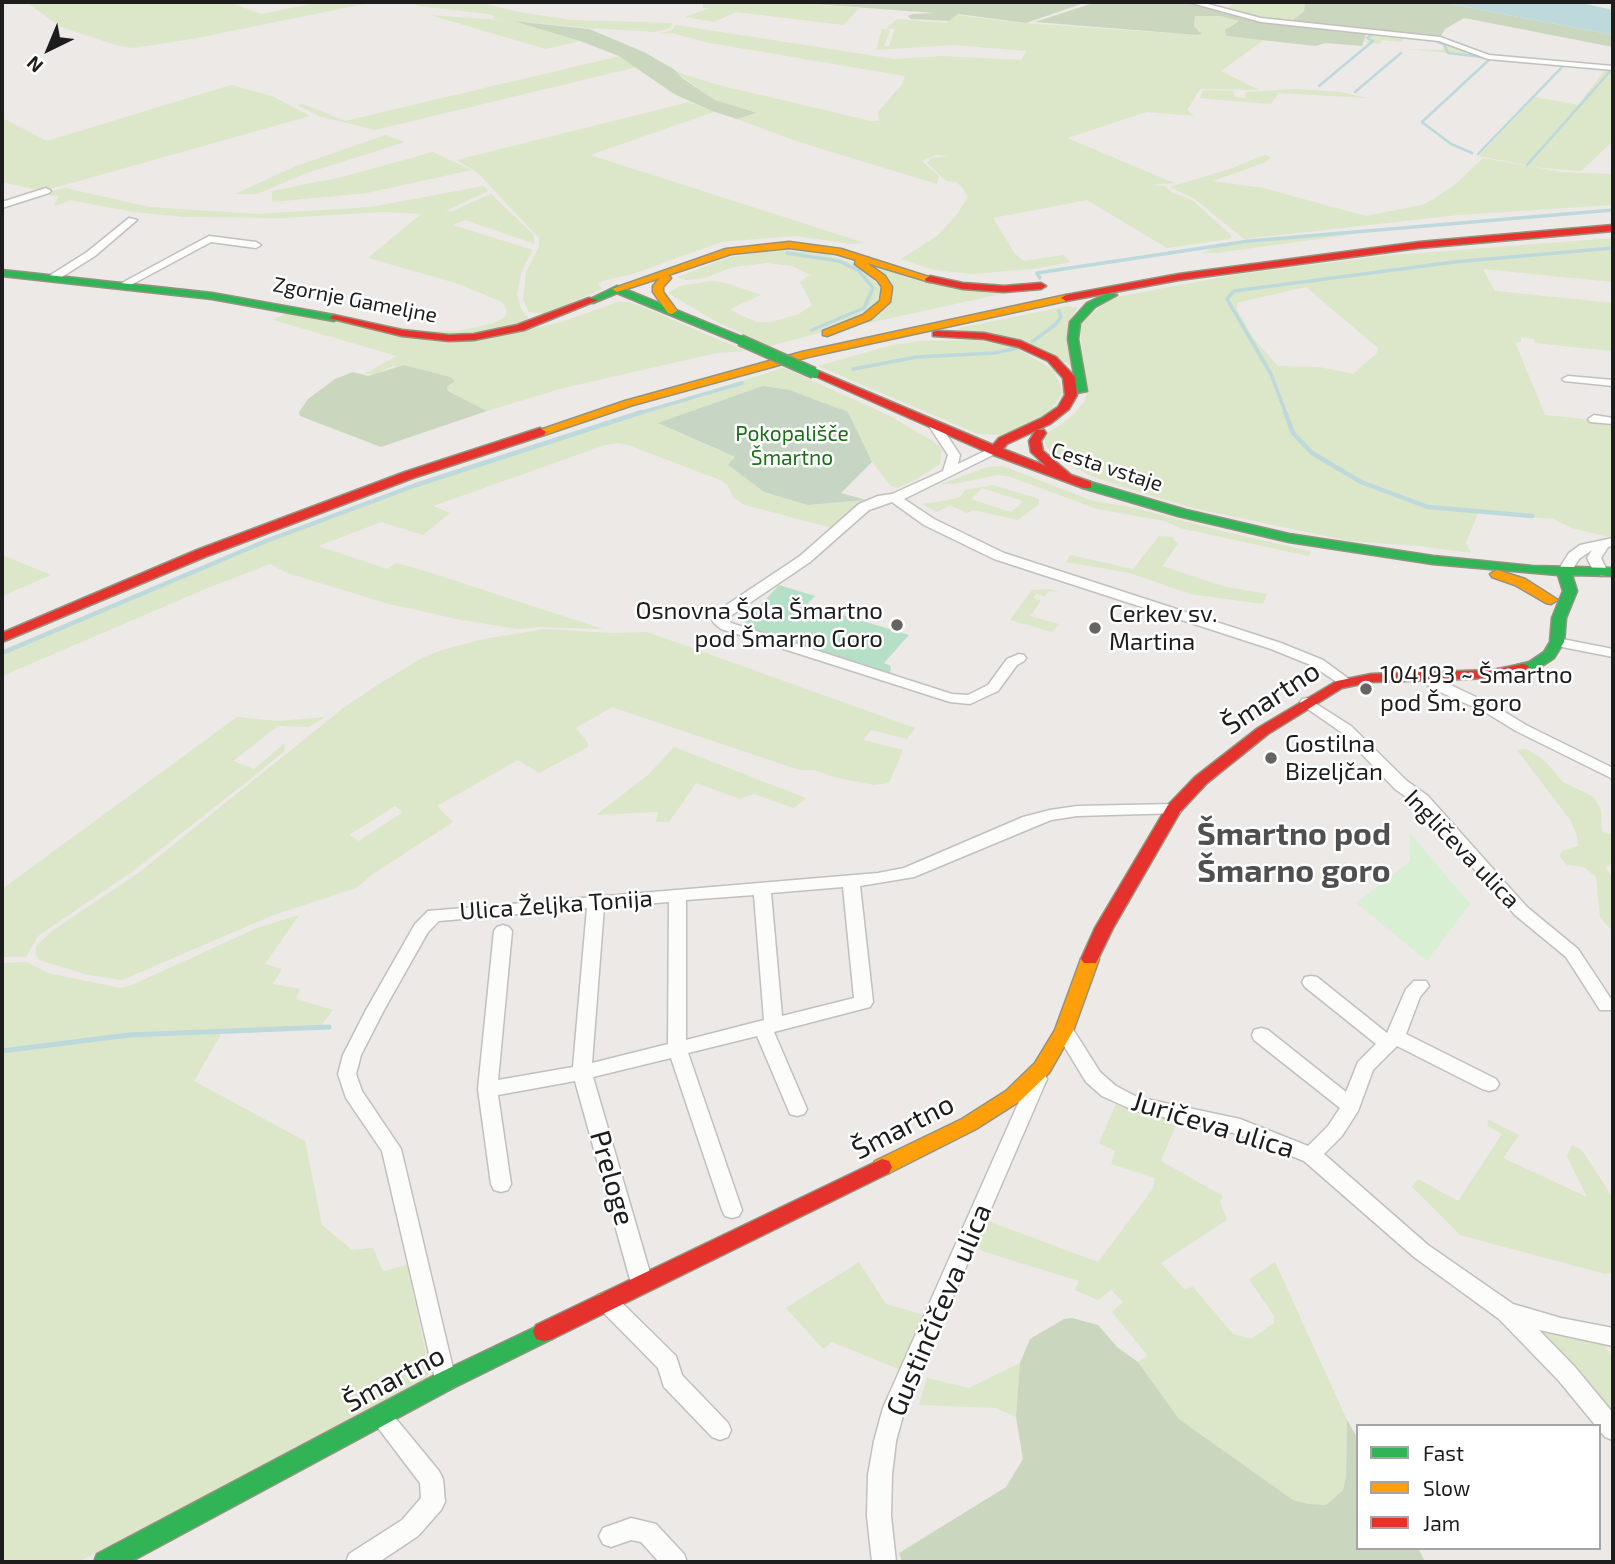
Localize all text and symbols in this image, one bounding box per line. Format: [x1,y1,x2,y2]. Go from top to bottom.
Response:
north arrow [14,14,84,84]
text: N [21,52,47,78]
street label: Zgornje Gameljne [271,272,439,328]
park label: Pokopališče Šmartno [735,421,849,471]
street label: Cesta vstaje [1048,437,1166,497]
place label: Osnovna Šola Šmartno pod Šmarno Goro [635,597,883,653]
place label: Cerkev sv. Martina [1109,600,1218,656]
marker: Osnovna Šola Šmartno pod Šmarno Goro [889,617,905,633]
marker: Cerkev sv. Martina [1087,620,1103,636]
street label: Šmartno [1216,654,1326,742]
place label: 104193 ~ Šmartno pod Šm. goro [1380,661,1573,717]
marker: 104193 ~ Šmartno pod Šm. goro [1358,681,1374,697]
place label: Gostilna Bizeljčan [1285,730,1383,786]
marker: Gostilna Bizeljčan [1263,750,1279,766]
street label: Ingličeva ulica [1398,784,1526,914]
district label: Šmartno pod Šmarno goro [1197,815,1391,890]
street label: Ulica Željka Tonija [458,884,654,926]
street label: Juričeva ulica [1127,1084,1299,1166]
street label: Šmartno [847,1087,959,1167]
street label: Preloge [582,1127,642,1229]
street label: Gustinčičeva ulica [879,1199,999,1421]
street label: Šmartno [338,1338,450,1420]
legend [1356,1424,1601,1550]
text: Fast [1423,1440,1464,1465]
text: Slow [1423,1475,1470,1500]
text: Jam [1423,1510,1460,1535]

